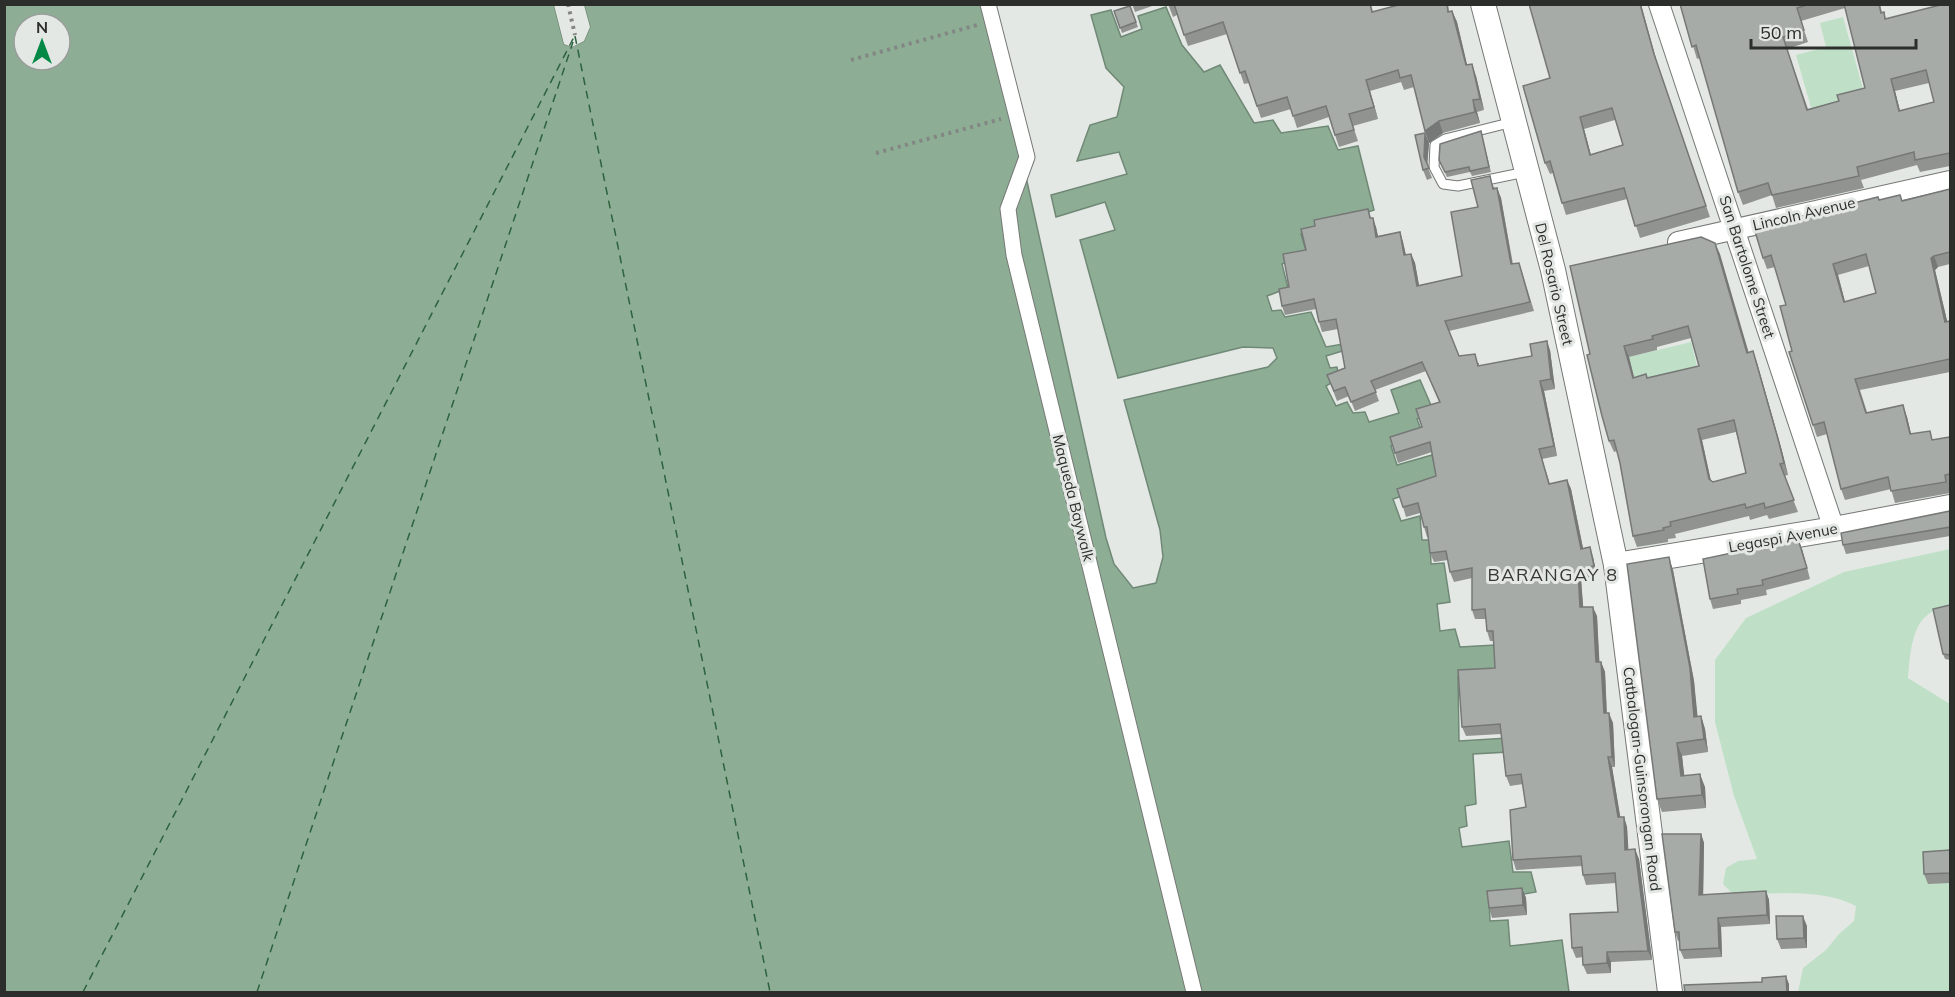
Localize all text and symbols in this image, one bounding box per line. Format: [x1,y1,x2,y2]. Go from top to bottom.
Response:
north arrow [12,12,72,72]
scale bar [1751,12,1916,50]
text: N [36,17,48,37]
text: 50 m [1760,21,1802,44]
street label: Lincoln Avenue [1751,192,1857,235]
street label: San Bartolome Street [1715,193,1779,340]
street label: Del Rosario Street [1531,221,1578,347]
street label: Maqueda Baywalk [1049,432,1098,564]
street label: Legaspi Avenue [1727,519,1839,556]
district label: BARANGAY 8 [1488,563,1618,586]
street label: Catbalogan-Guinsorongan Road [1619,666,1666,892]

